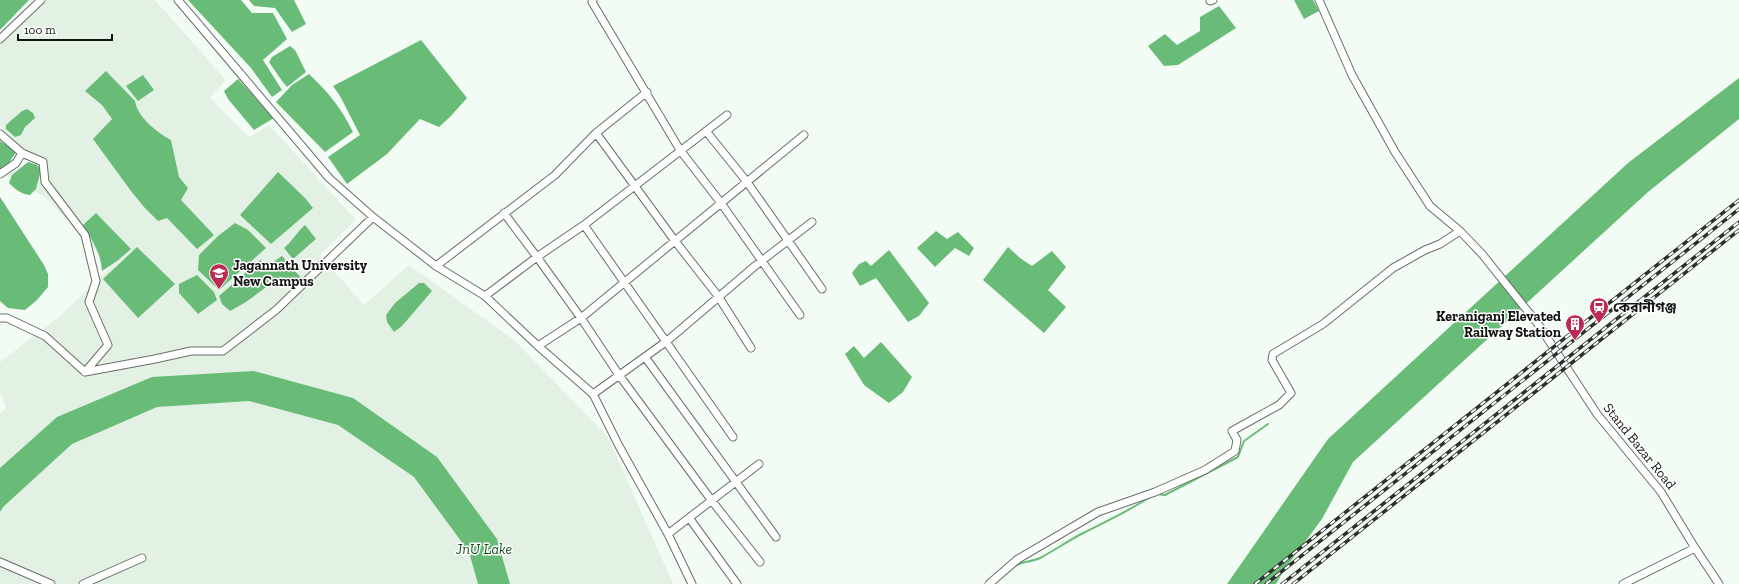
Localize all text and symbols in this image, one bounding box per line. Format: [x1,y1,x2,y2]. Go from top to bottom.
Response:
scale bar [18,16,112,42]
text: 100 m [24,23,56,37]
place label: Jagannath University New Campus [233,257,368,290]
school or university icon: Jagannath University New Campus [208,262,230,290]
station icon: কেরানীগঞ্জ [1588,296,1610,324]
place label: কেরানীগঞ্জ [1613,299,1677,316]
place label: Keraniganj Elevated Railway Station [1436,308,1562,341]
building icon: Keraniganj Elevated Railway Station [1564,313,1586,341]
street label: Stand Bazar Road [1600,400,1680,493]
water label: JnU Lake [455,540,512,558]

